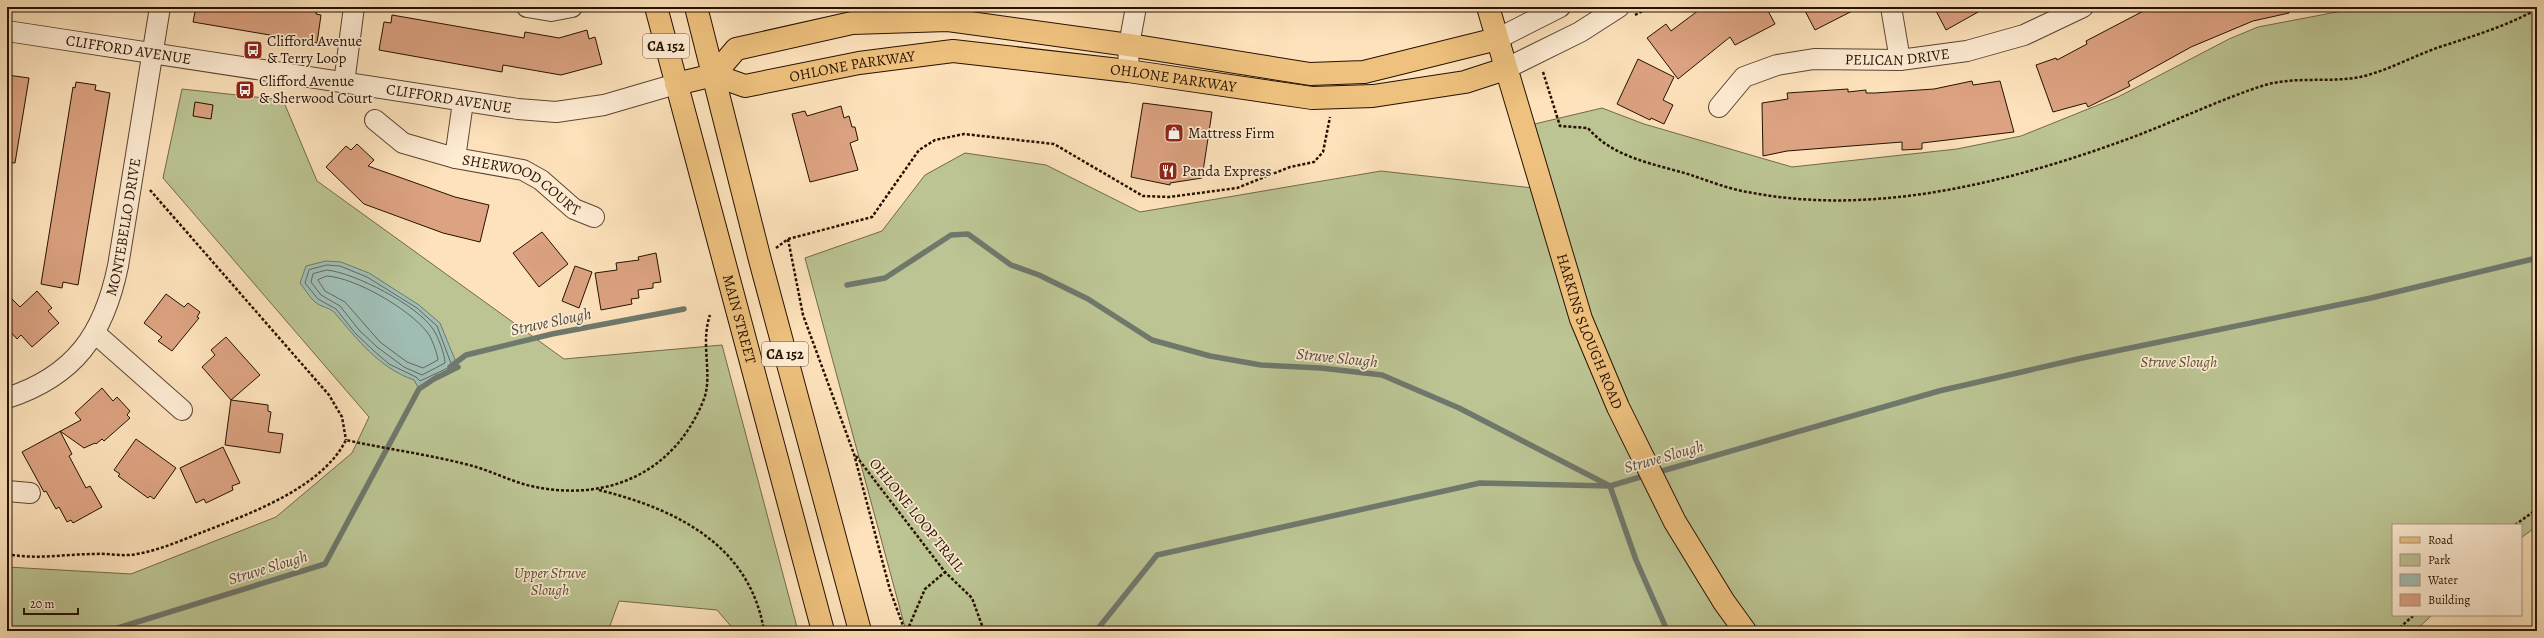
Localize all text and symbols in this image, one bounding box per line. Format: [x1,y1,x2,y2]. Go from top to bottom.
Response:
street label: CLIFFORD AVENUE [65,30,193,69]
place label: Clifford Avenue & Terry Loop [267,31,363,68]
road number: CA 152 [643,34,689,58]
bus stop icon: Clifford Avenue & Terry Loop [242,39,264,61]
street label: PELICAN DRIVE [1845,43,1951,70]
street label: OHLONE PARKWAY [788,46,917,87]
street label: OHLONE PARKWAY [1109,59,1239,97]
place label: Clifford Avenue & Sherwood Court [259,71,373,108]
bus stop icon: Clifford Avenue & Sherwood Court [234,79,256,101]
street label: CLIFFORD AVENUE [385,79,513,118]
shop icon: Mattress Firm [1163,122,1185,144]
place label: Mattress Firm [1188,123,1275,143]
street label: SHERWOOD COURT [461,149,584,221]
street label: MONTEBELLO DRIVE [101,156,145,298]
restaurant icon: Panda Express [1157,160,1179,182]
place label: Panda Express [1182,161,1271,181]
street label: HARKINS SLOUGH ROAD [1552,251,1628,412]
street label: MAIN STREET [718,272,761,367]
water label: Struve Slough [509,303,593,341]
road number: CA 152 [762,342,808,366]
water label: Struve Slough [1295,343,1379,373]
park label: Struve Slough [2141,352,2217,372]
water label: Struve Slough [1622,435,1707,479]
street label: OHLONE LOOP TRAIL [865,454,969,576]
legend [2392,524,2522,616]
text: Road [2428,532,2454,548]
water label: Struve Slough [226,545,311,590]
text: Park [2428,552,2451,568]
park label: Upper Struve Slough [514,563,587,600]
text: Water [2427,572,2458,588]
scale bar [24,590,78,616]
text: Building [2428,592,2470,608]
text: 20 m [30,596,54,612]

